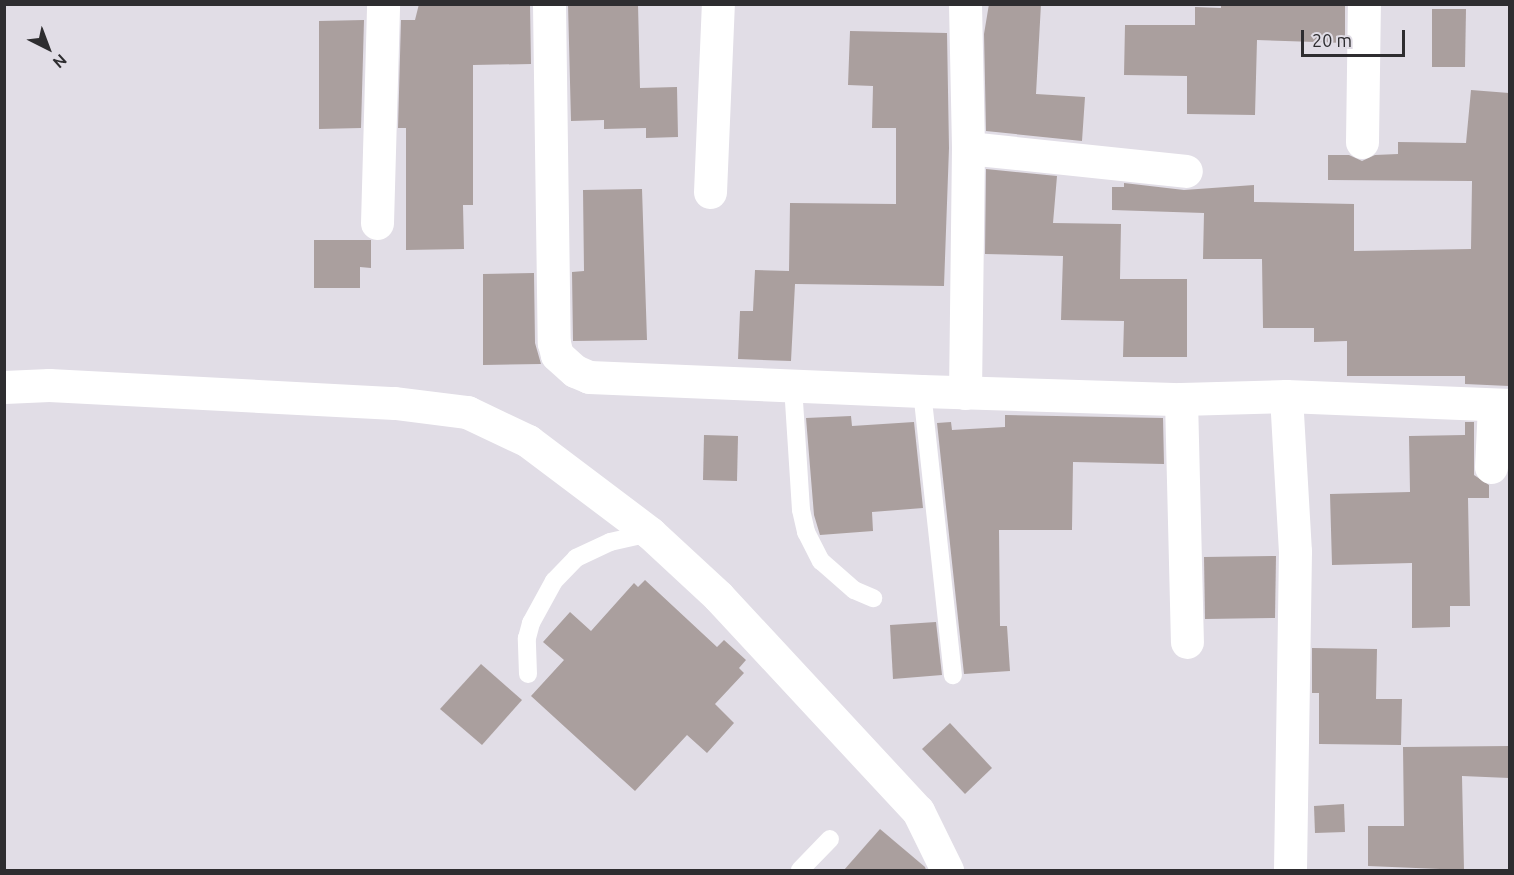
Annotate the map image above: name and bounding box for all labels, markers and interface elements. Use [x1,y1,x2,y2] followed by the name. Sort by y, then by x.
[18,18,78,78] north arrow
[1304,18,1408,56] scale bar
[1312,30,1352,50] text: 20 m
[50,51,71,72] text: N

